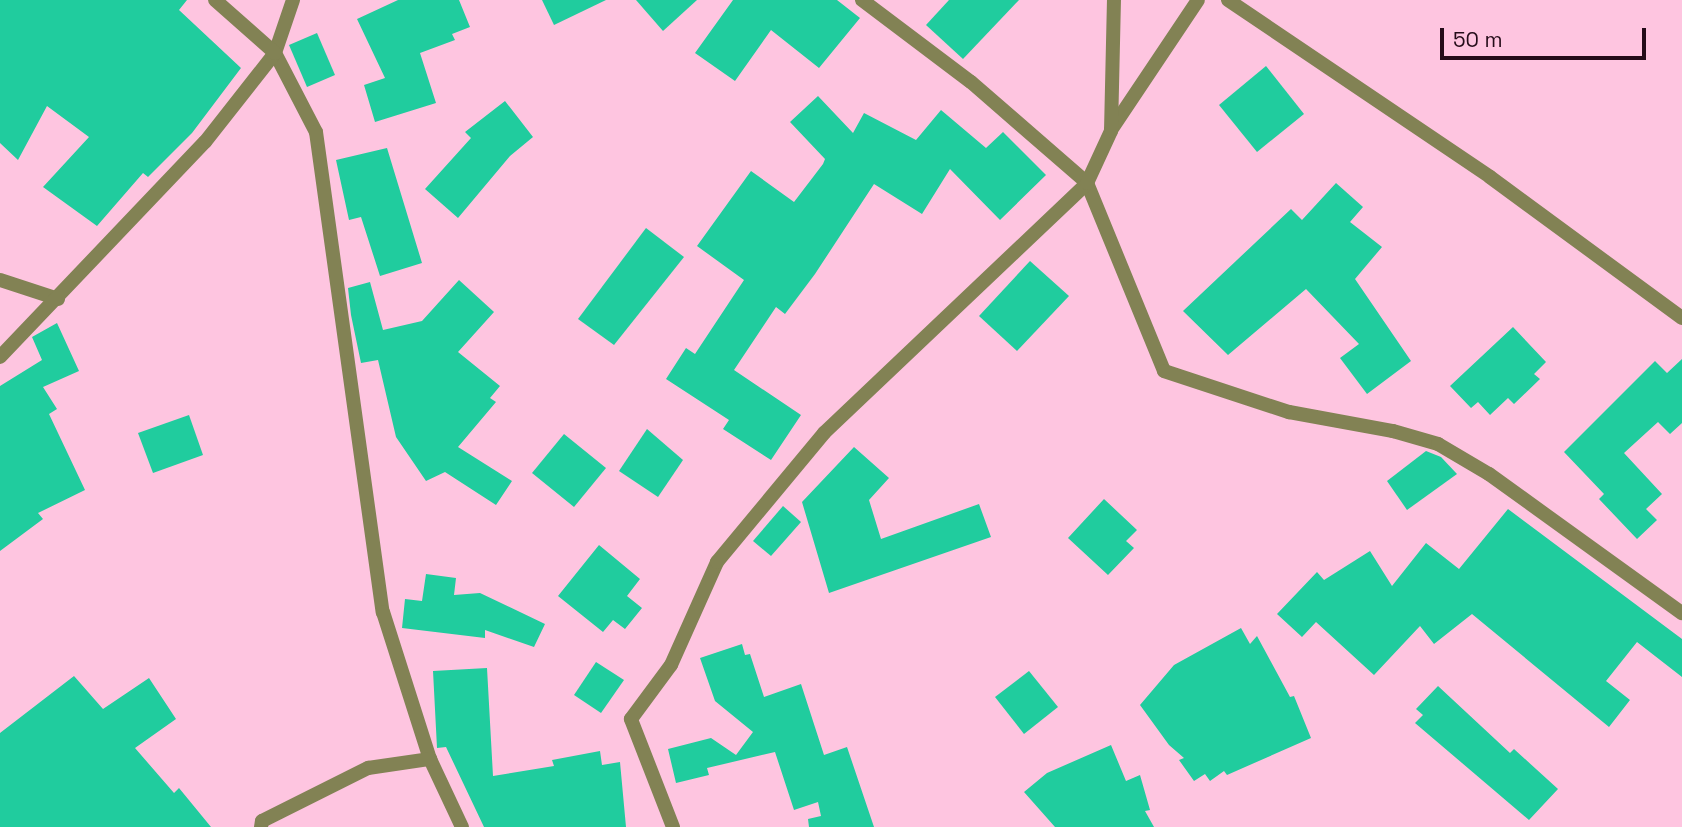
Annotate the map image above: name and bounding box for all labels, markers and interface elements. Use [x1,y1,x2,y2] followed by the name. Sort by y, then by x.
[1444,14,1650,58] scale bar
[1453,26,1503,53] text: 50 m

